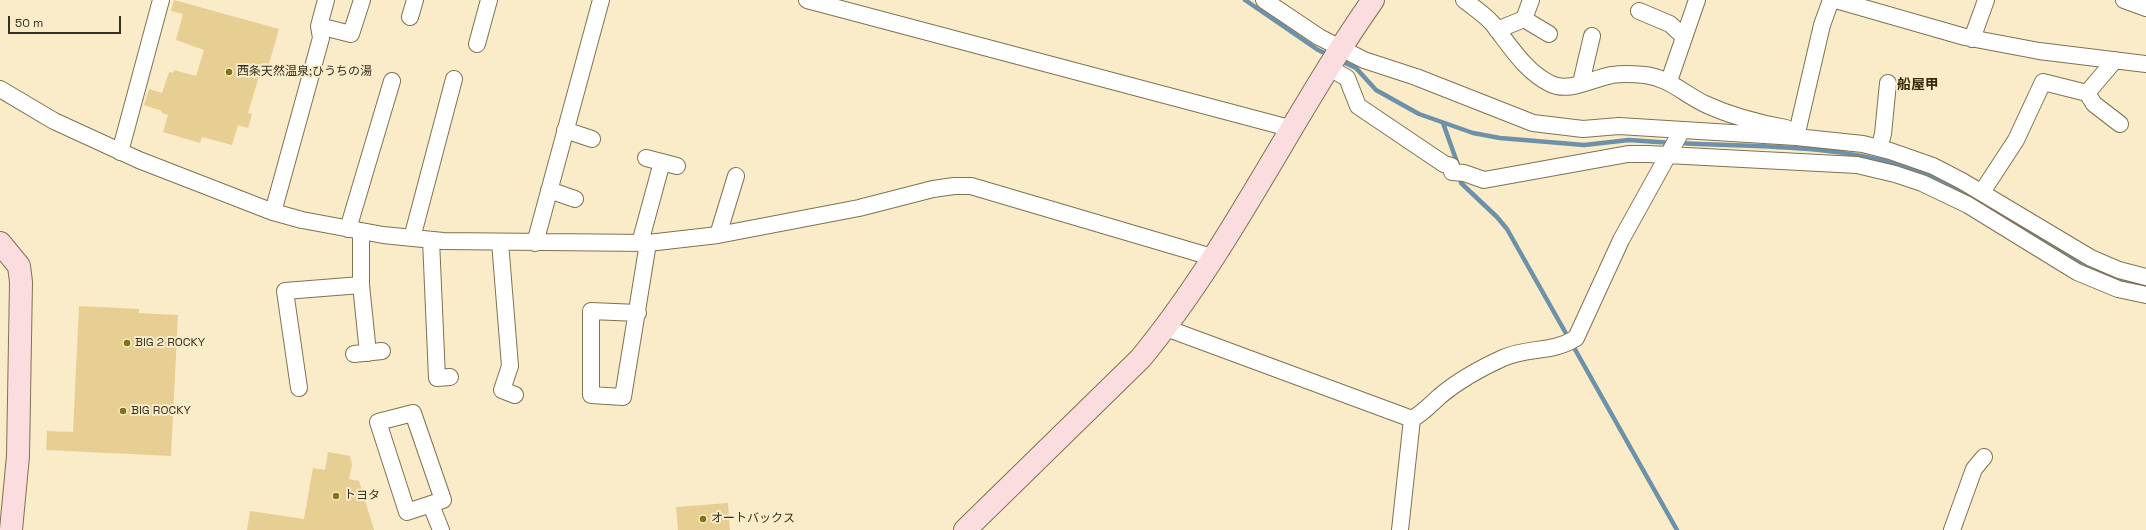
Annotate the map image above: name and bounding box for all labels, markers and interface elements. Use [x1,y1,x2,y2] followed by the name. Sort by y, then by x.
[10,8,123,34] scale bar
[15,15,43,31] text: 50 m
[237,65,372,79] place label: 西条天然温泉;ひうちの湯
[224,67,234,77] marker: 西条天然温泉;ひうちの湯
[1897,77,1939,93] district label: 船屋甲
[135,336,205,350] place label: BIG 2 ROCKY
[122,338,132,348] marker: BIG 2 ROCKY
[131,404,191,418] place label: BIG ROCKY
[118,406,128,416] marker: BIG ROCKY
[344,489,380,503] place label: トヨタ
[331,491,341,501] marker: トヨタ
[711,512,795,526] place label: オートバックス
[698,514,708,524] marker: オートバックス

